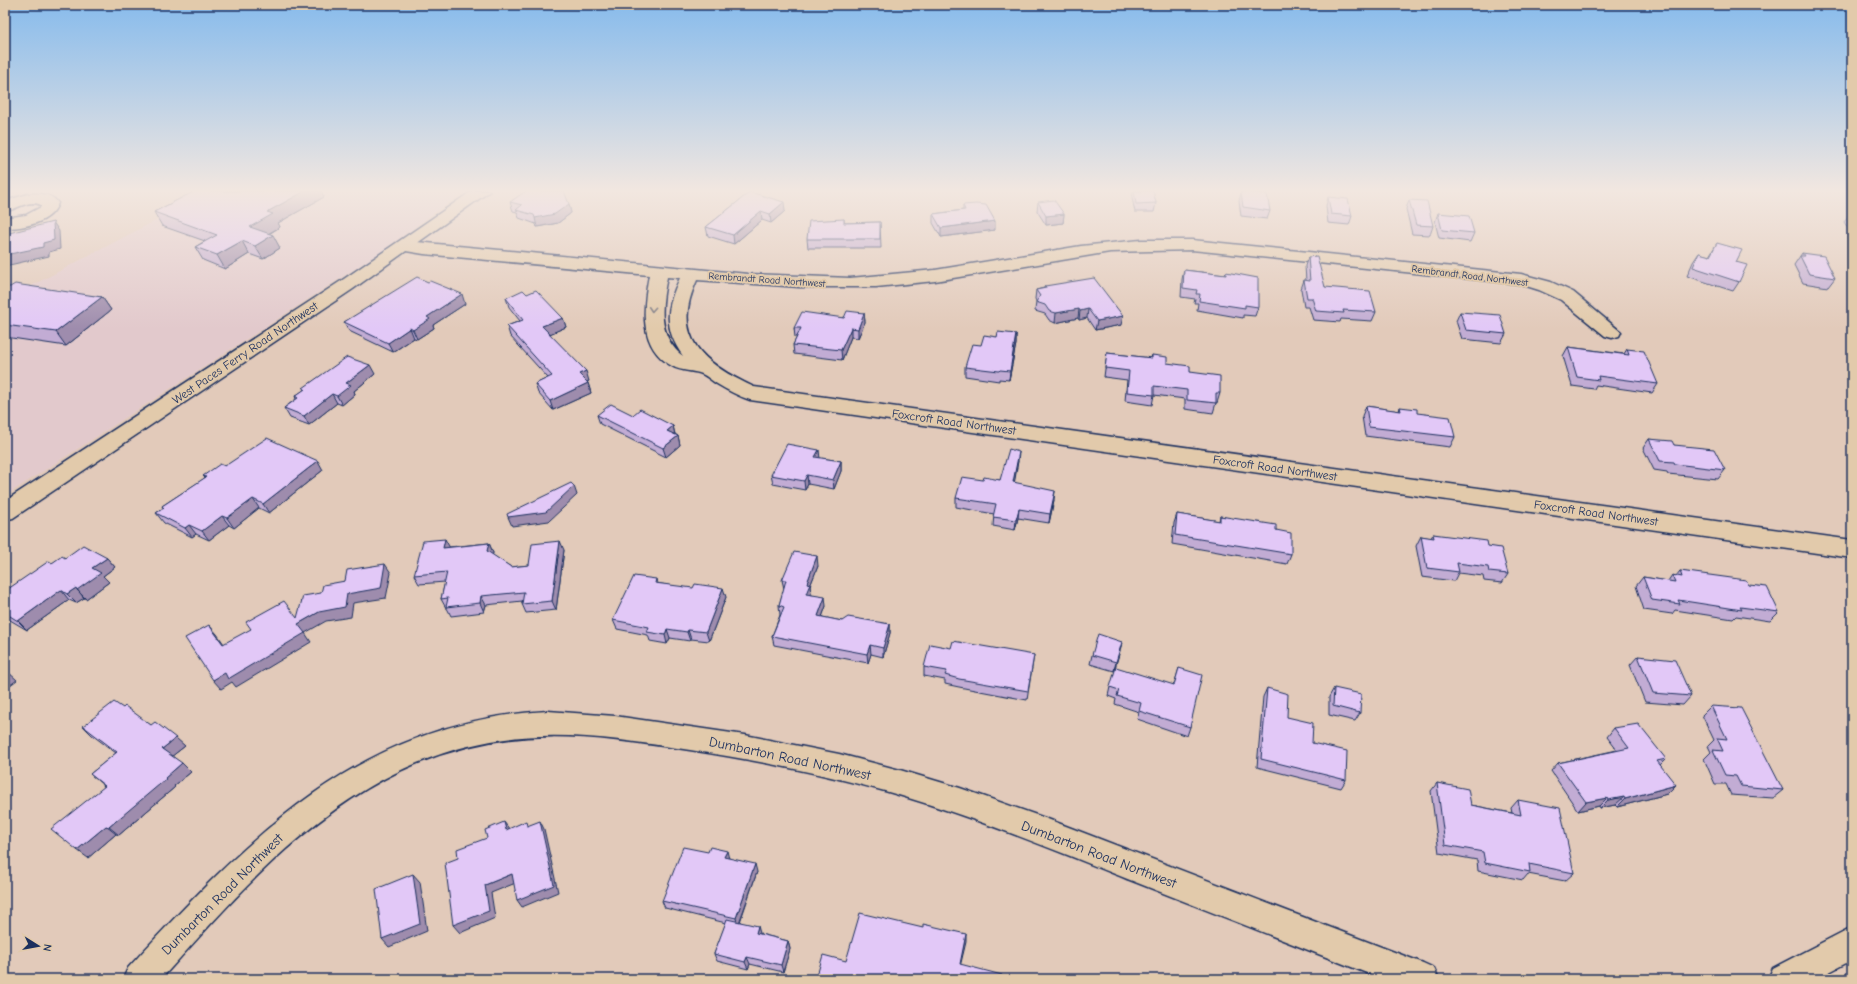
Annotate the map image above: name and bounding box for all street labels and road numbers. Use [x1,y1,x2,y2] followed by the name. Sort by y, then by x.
[1411,263,1530,289] street label: Rembrandt Road Northwest
[708,270,827,290] street label: Rembrandt Road Northwest
[170,299,321,407] street label: West Paces Ferry Road Northwest
[891,406,1018,438] street label: Foxcroft Road Northwest
[1212,452,1339,484] street label: Foxcroft Road Northwest
[1533,497,1660,529] street label: Foxcroft Road Northwest
[708,733,873,784] street label: Dumbarton Road Northwest
[1019,817,1180,892] street label: Dumbarton Road Northwest
[158,829,287,959] street label: Dumbarton Road Northwest

